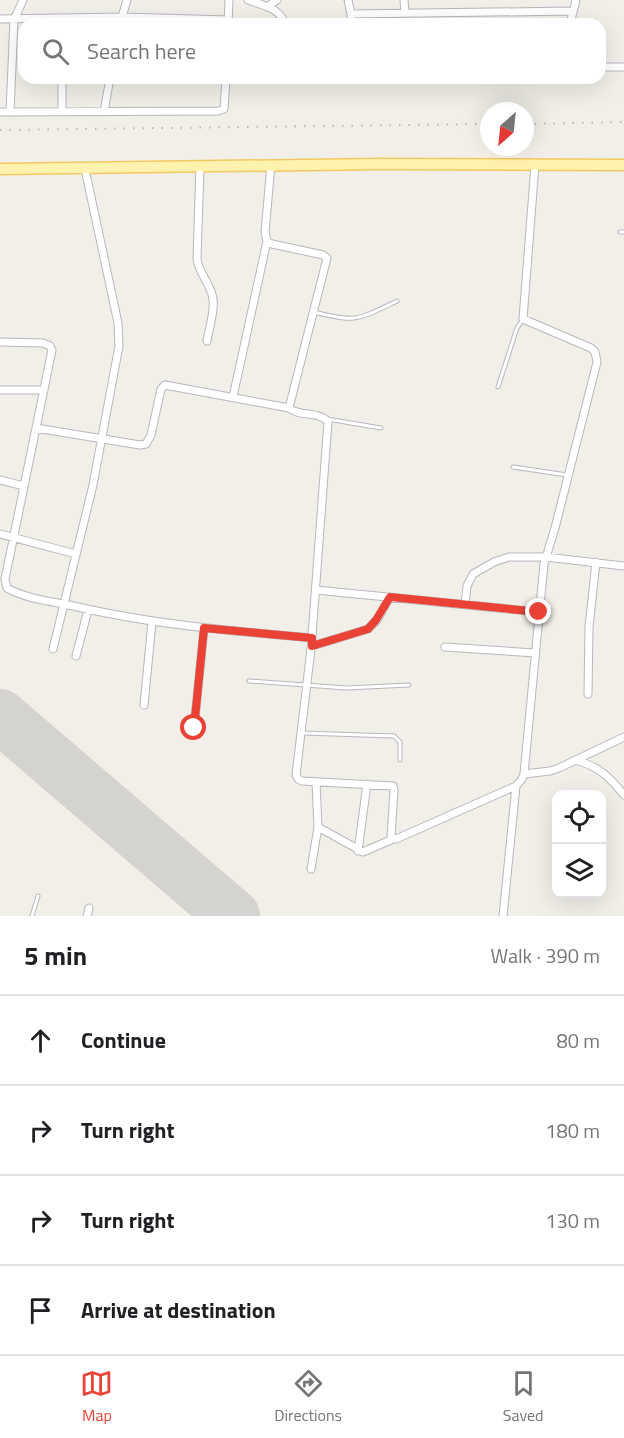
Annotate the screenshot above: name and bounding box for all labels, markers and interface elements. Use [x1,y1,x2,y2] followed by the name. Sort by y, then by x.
[18,18,606,84] search box
[87,34,196,68] text: Search here
[39,35,72,68] icon: search
[480,102,534,156] north arrow
[525,598,551,624] route end
[180,714,206,740] route start
[552,790,606,898] map controls
[552,790,606,844] button: locate
[552,844,606,898] button: layers
[24,936,87,975] text: 5 min
[491,940,600,971] text: Walk · 390 m
[81,1023,166,1057] text: Continue
[24,1024,57,1057] icon: ahead
[556,1025,600,1056] text: 80 m
[81,1113,175,1147] text: Turn right
[24,1114,57,1147] icon: right
[545,1115,600,1146] text: 180 m
[81,1203,175,1237] text: Turn right
[24,1204,57,1237] icon: right
[545,1205,600,1236] text: 130 m
[81,1293,276,1327] text: Arrive at destination
[24,1294,57,1327] icon: arrive
[80,1367,113,1427] tab: Map
[274,1367,342,1427] tab: Directions
[503,1367,544,1427] tab: Saved

